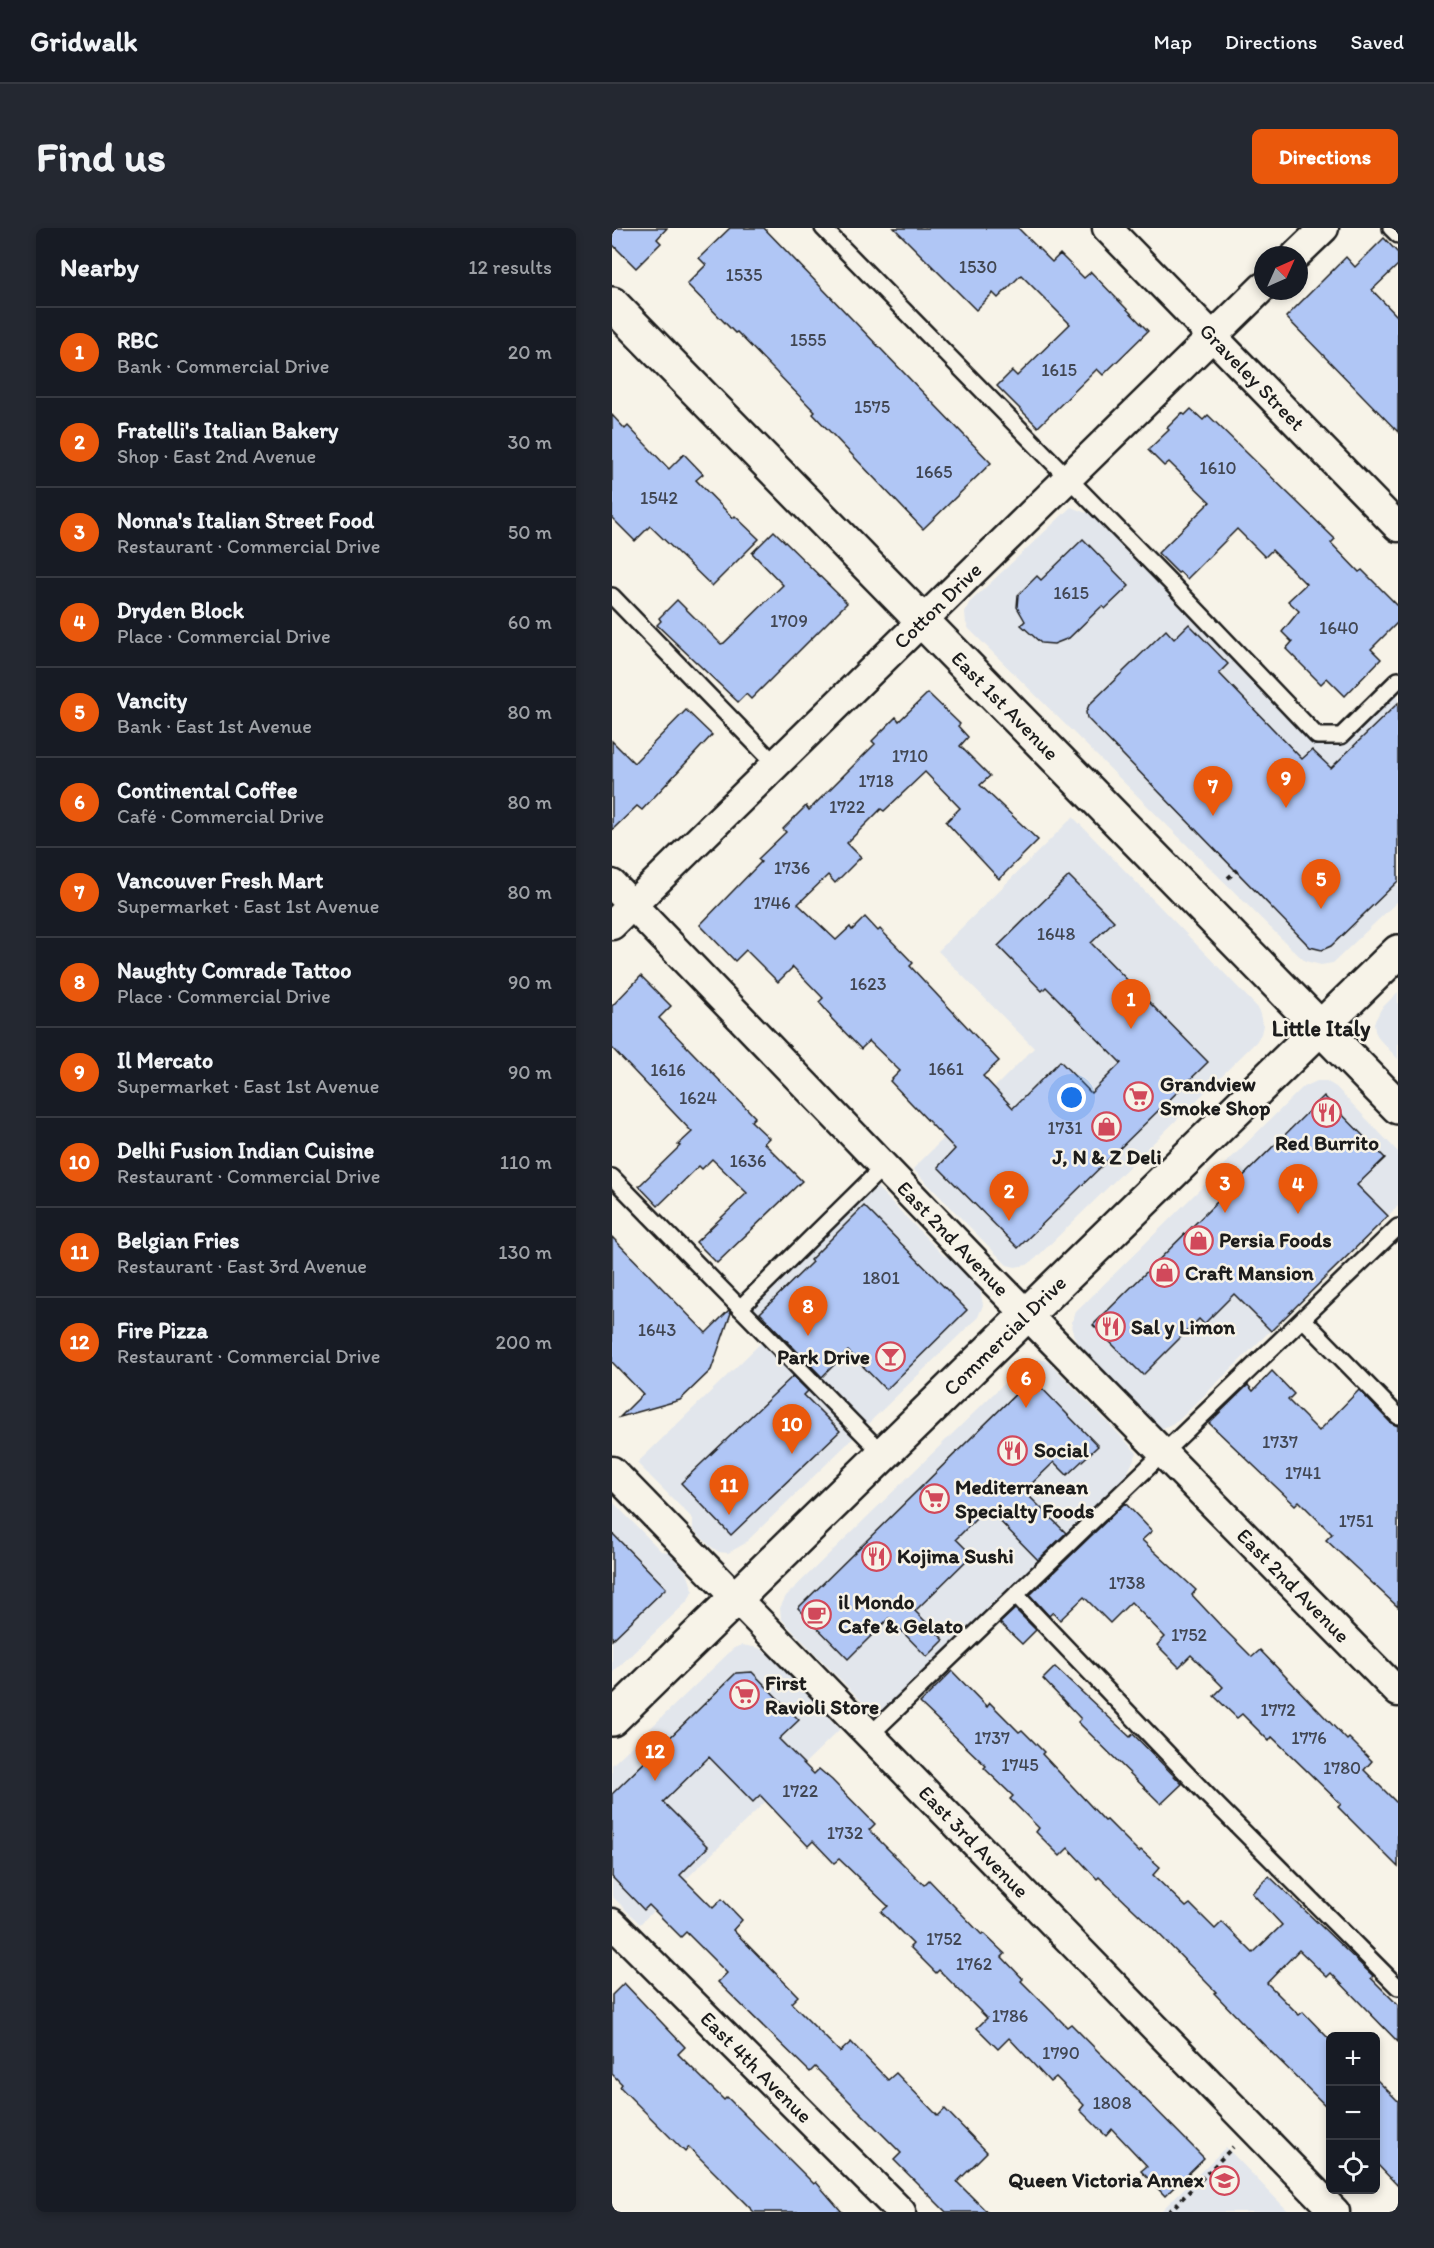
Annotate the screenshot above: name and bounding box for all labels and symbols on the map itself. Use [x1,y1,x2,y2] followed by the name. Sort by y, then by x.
[1254,246,1308,300] north arrow
[959,256,997,278] house number: 1530
[725,264,763,286] house number: 1535
[1195,318,1310,436] street label: Graveley Street
[790,329,826,351] house number: 1555
[1041,359,1077,381] house number: 1615
[854,396,890,418] house number: 1575
[1199,457,1237,479] house number: 1610
[916,461,952,483] house number: 1665
[640,487,679,509] house number: 1542
[888,557,986,654] street label: Cotton Drive
[1053,582,1089,604] house number: 1615
[770,610,808,632] house number: 1709
[1319,617,1359,639] house number: 1640
[947,645,1064,765] street label: East 1st Avenue
[892,745,928,767] house number: 1710
[1266,758,1306,808] pin: 9
[1194,766,1232,816] pin: 7
[858,770,894,792] house number: 1718
[829,796,866,818] house number: 1722
[774,857,810,879] house number: 1736
[1302,860,1340,909] pin: 5
[753,892,791,914] house number: 1746
[1037,923,1075,945] house number: 1648
[849,973,887,995] house number: 1623
[1112,980,1150,1029] pin: 1
[1272,1015,1371,1042] district label: Little Italy
[928,1058,964,1080] house number: 1661
[650,1059,686,1081] house number: 1616
[1160,1071,1270,1121] place label: Grandview Smoke Shop
[1123,1080,1155,1112] supermarket icon: Grandview Smoke Shop
[1057,1083,1086,1112] your location
[679,1087,717,1109] house number: 1624
[1311,1096,1343,1128] restaurant icon: Red Burrito
[1091,1110,1123,1142] shop icon: J, N & Z Deli
[1047,1117,1083,1139] house number: 1731
[1275,1130,1379,1155] place label: Red Burrito
[1051,1144,1162,1169] place label: J, N & Z Deli
[729,1150,767,1172] house number: 1636
[1206,1164,1244,1213] pin: 3
[1278,1164,1318,1214] pin: 4
[990,1172,1028,1221] pin: 2
[892,1176,1014,1300] street label: East 2nd Avenue
[1182,1224,1214,1256] shop icon: Persia Foods
[1219,1227,1332,1252] place label: Persia Foods
[1148,1257,1180,1289] shop icon: Craft Mansion
[1185,1260,1314,1285] place label: Craft Mansion
[862,1267,900,1289] house number: 1801
[938,1270,1071,1401] street label: Commercial Drive
[788,1286,828,1336] pin: 8
[1094,1311,1126,1343] restaurant icon: Sal y Limon
[1131,1314,1235,1340] place label: Sal y Limon
[638,1319,676,1341] house number: 1643
[875,1341,907,1373] bar icon: Park Drive
[777,1344,870,1369] place label: Park Drive
[1006,1358,1046,1408] pin: 6
[772,1404,812,1454] pin: 10
[1262,1431,1298,1453] house number: 1737
[997,1434,1029,1466] restaurant icon: Social
[1034,1437,1090,1462] place label: Social
[1285,1462,1321,1484] house number: 1741
[710,1466,748,1515] pin: 11
[955,1474,1094,1524] place label: Mediterranean Specialty Foods
[918,1483,950,1515] supermarket icon: Mediterranean Specialty Foods
[1338,1510,1374,1532] house number: 1751
[1232,1523,1355,1648] street label: East 2nd Avenue
[860,1540,892,1572] restaurant icon: Kojima Sushi
[897,1543,1014,1569] place label: Kojima Sushi
[1109,1572,1146,1594] house number: 1738
[838,1589,964,1638] place label: il Mondo Cafe & Gelato
[801,1598,833,1630] cafe icon: il Mondo Cafe & Gelato
[1171,1624,1208,1646] house number: 1752
[765,1670,879,1719] place label: First Ravioli Store
[728,1679,760,1711] supermarket icon: First Ravioli Store
[1260,1699,1296,1721] house number: 1772
[974,1727,1010,1749] house number: 1737
[1291,1727,1327,1749] house number: 1776
[636,1732,675,1781] pin: 12
[1001,1754,1039,1776] house number: 1745
[1323,1757,1361,1779] house number: 1780
[782,1780,819,1802] house number: 1722
[914,1780,1035,1903] street label: East 3rd Avenue
[827,1822,864,1844] house number: 1732
[926,1928,963,1950] house number: 1752
[956,1953,993,1975] house number: 1762
[992,2005,1028,2027] house number: 1786
[696,2006,818,2128] street label: East 4th Avenue
[1042,2042,1080,2064] house number: 1790
[1092,2092,1132,2114] house number: 1808
[1209,2164,1241,2196] school or university icon: Queen Victoria Annex
[1008,2167,1205,2192] place label: Queen Victoria Annex

